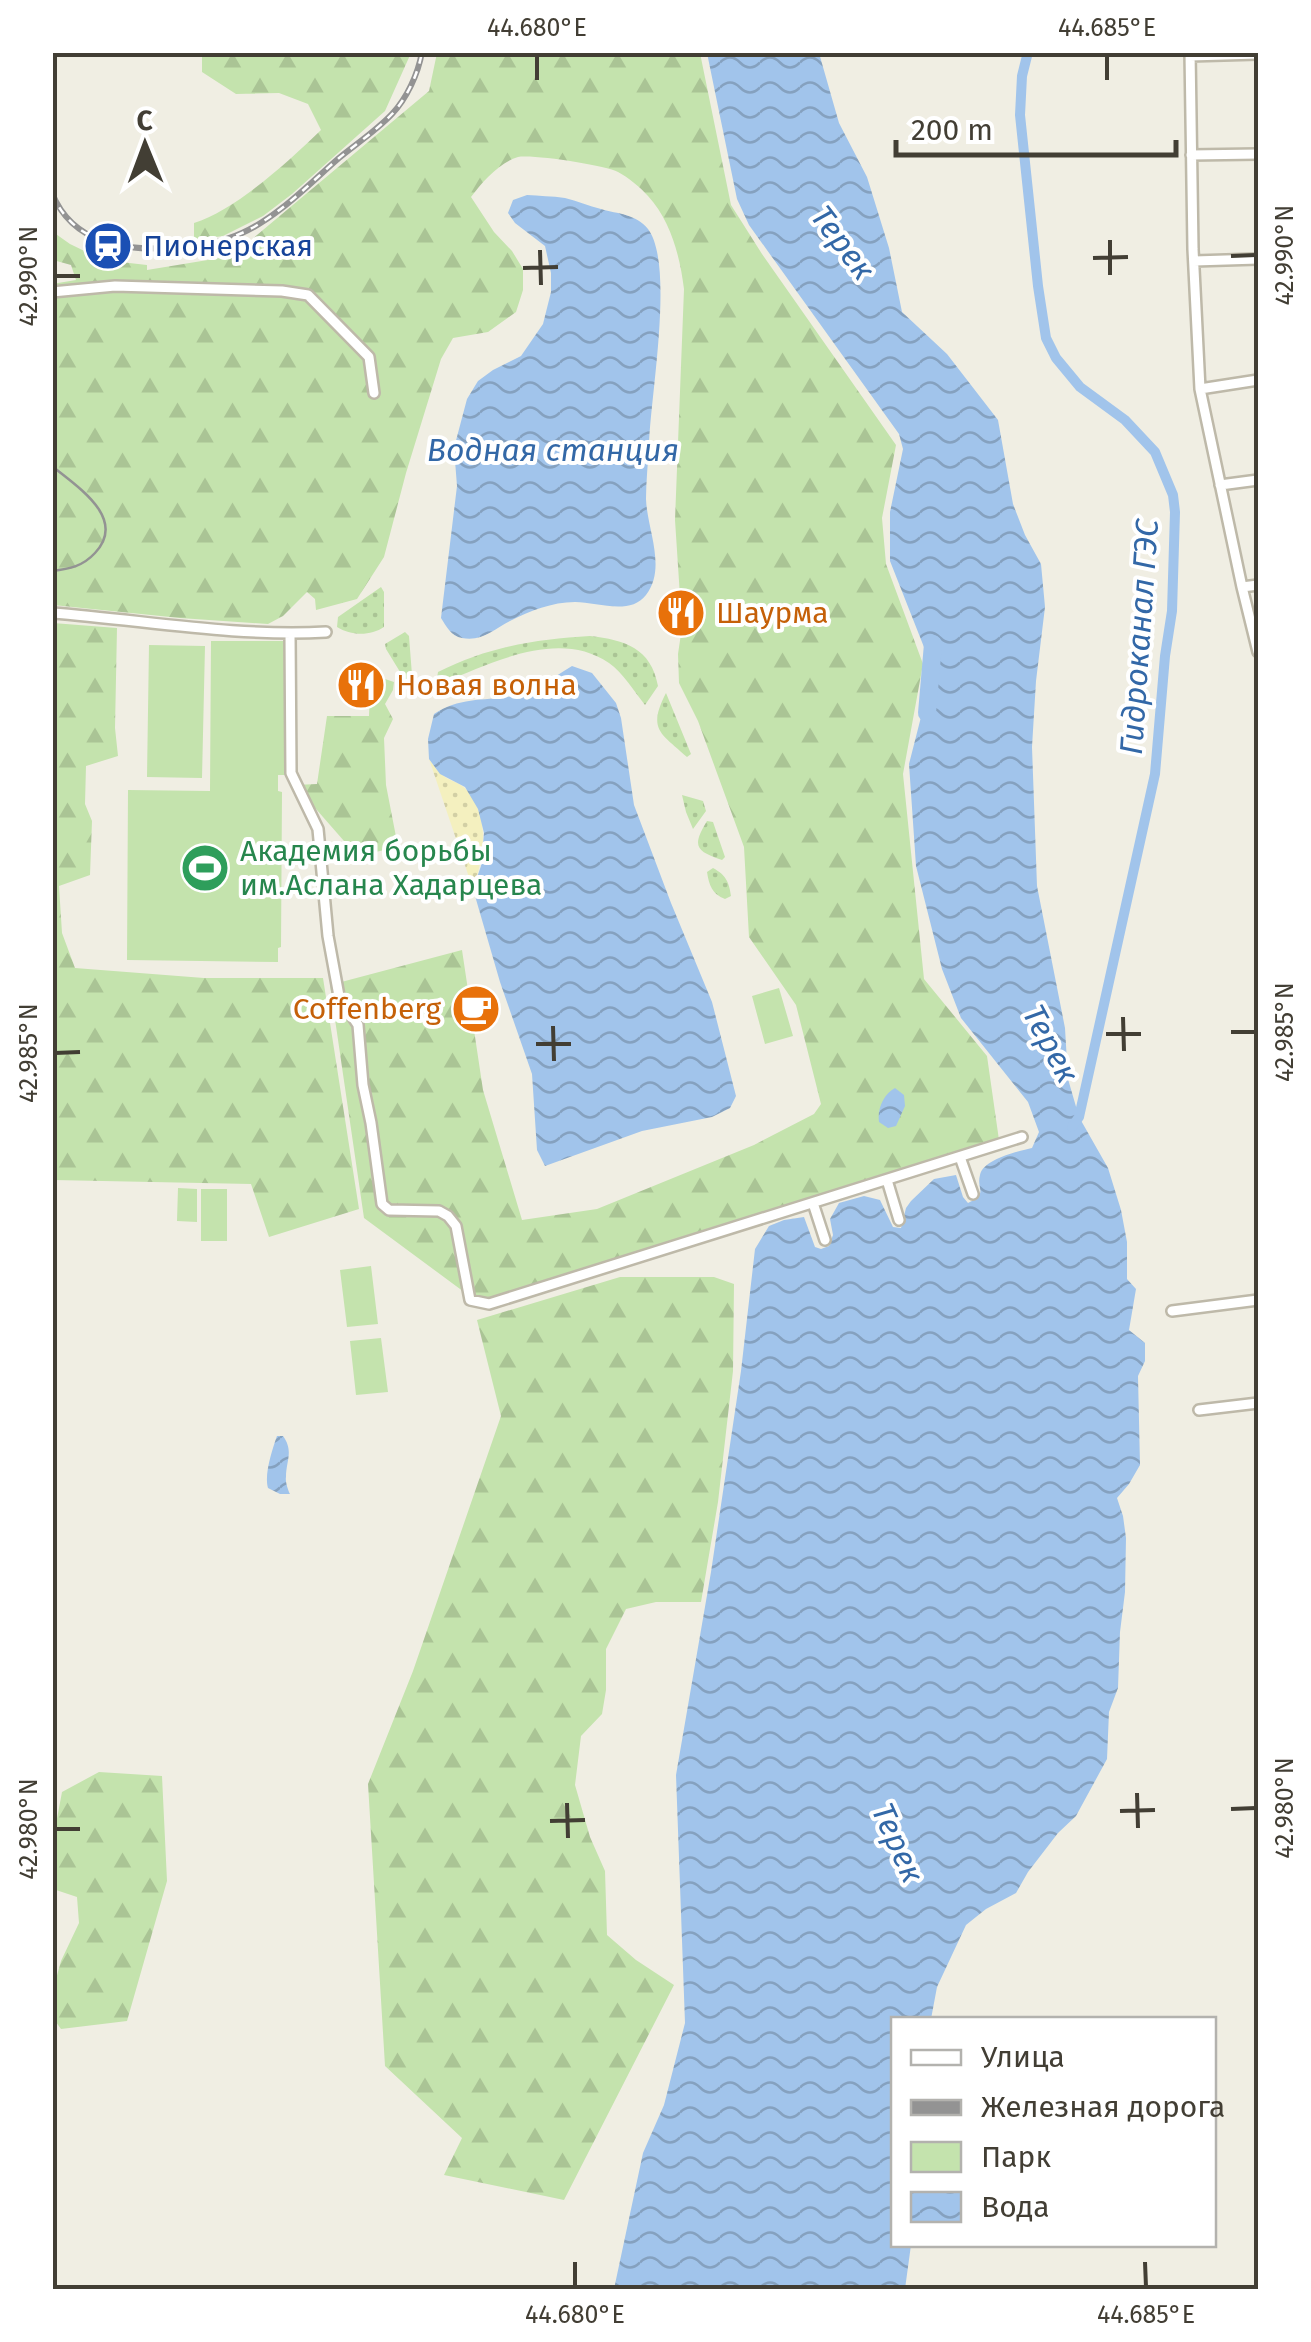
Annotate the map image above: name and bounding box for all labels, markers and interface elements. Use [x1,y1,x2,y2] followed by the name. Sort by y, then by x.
[487,13,587,43] text: 44.680°E
[1058,13,1156,43] text: 44.685°E
[95,95,195,195] north arrow
[896,95,1176,157] scale bar
[136,104,153,137] text: С
[911,112,993,148] text: 200 m
[803,198,883,288] water label: Терек
[1270,205,1300,305] text: 42.990°N
[82,220,134,272] station icon: Пионерская
[14,226,44,326] text: 42.990°N
[143,228,313,264] place label: Пионерская
[427,431,679,469] water label: Водная станция
[1112,517,1166,756] water label: Гидроканал ГЭС
[655,587,707,639] restaurant icon: Шаурма
[716,595,829,631] place label: Шаурма
[335,659,387,711] restaurant icon: Новая волна
[396,667,577,703] place label: Новая волна
[240,833,542,903] place label: Академия борьбы им.Аслана Хадарцева
[179,842,231,894] sports icon: Академия борьбы им.Аслана Хадарцева
[1270,982,1300,1082] text: 42.985°N
[450,983,502,1035] cafe icon: Coffenberg
[293,991,441,1027] place label: Coffenberg
[1015,998,1087,1090] water label: Терек
[14,1003,44,1103] text: 42.985°N
[1270,1757,1300,1859] text: 42.980°N
[14,1778,44,1880] text: 42.980°N
[864,1797,932,1889] water label: Терек
[891,2017,1216,2247] legend
[981,2039,1065,2075] text: Улица
[981,2089,1225,2125] text: Железная дорога
[981,2139,1051,2175] text: Парк
[981,2189,1050,2225] text: Вода
[525,2300,625,2330] text: 44.680°E
[1097,2300,1195,2330] text: 44.685°E

